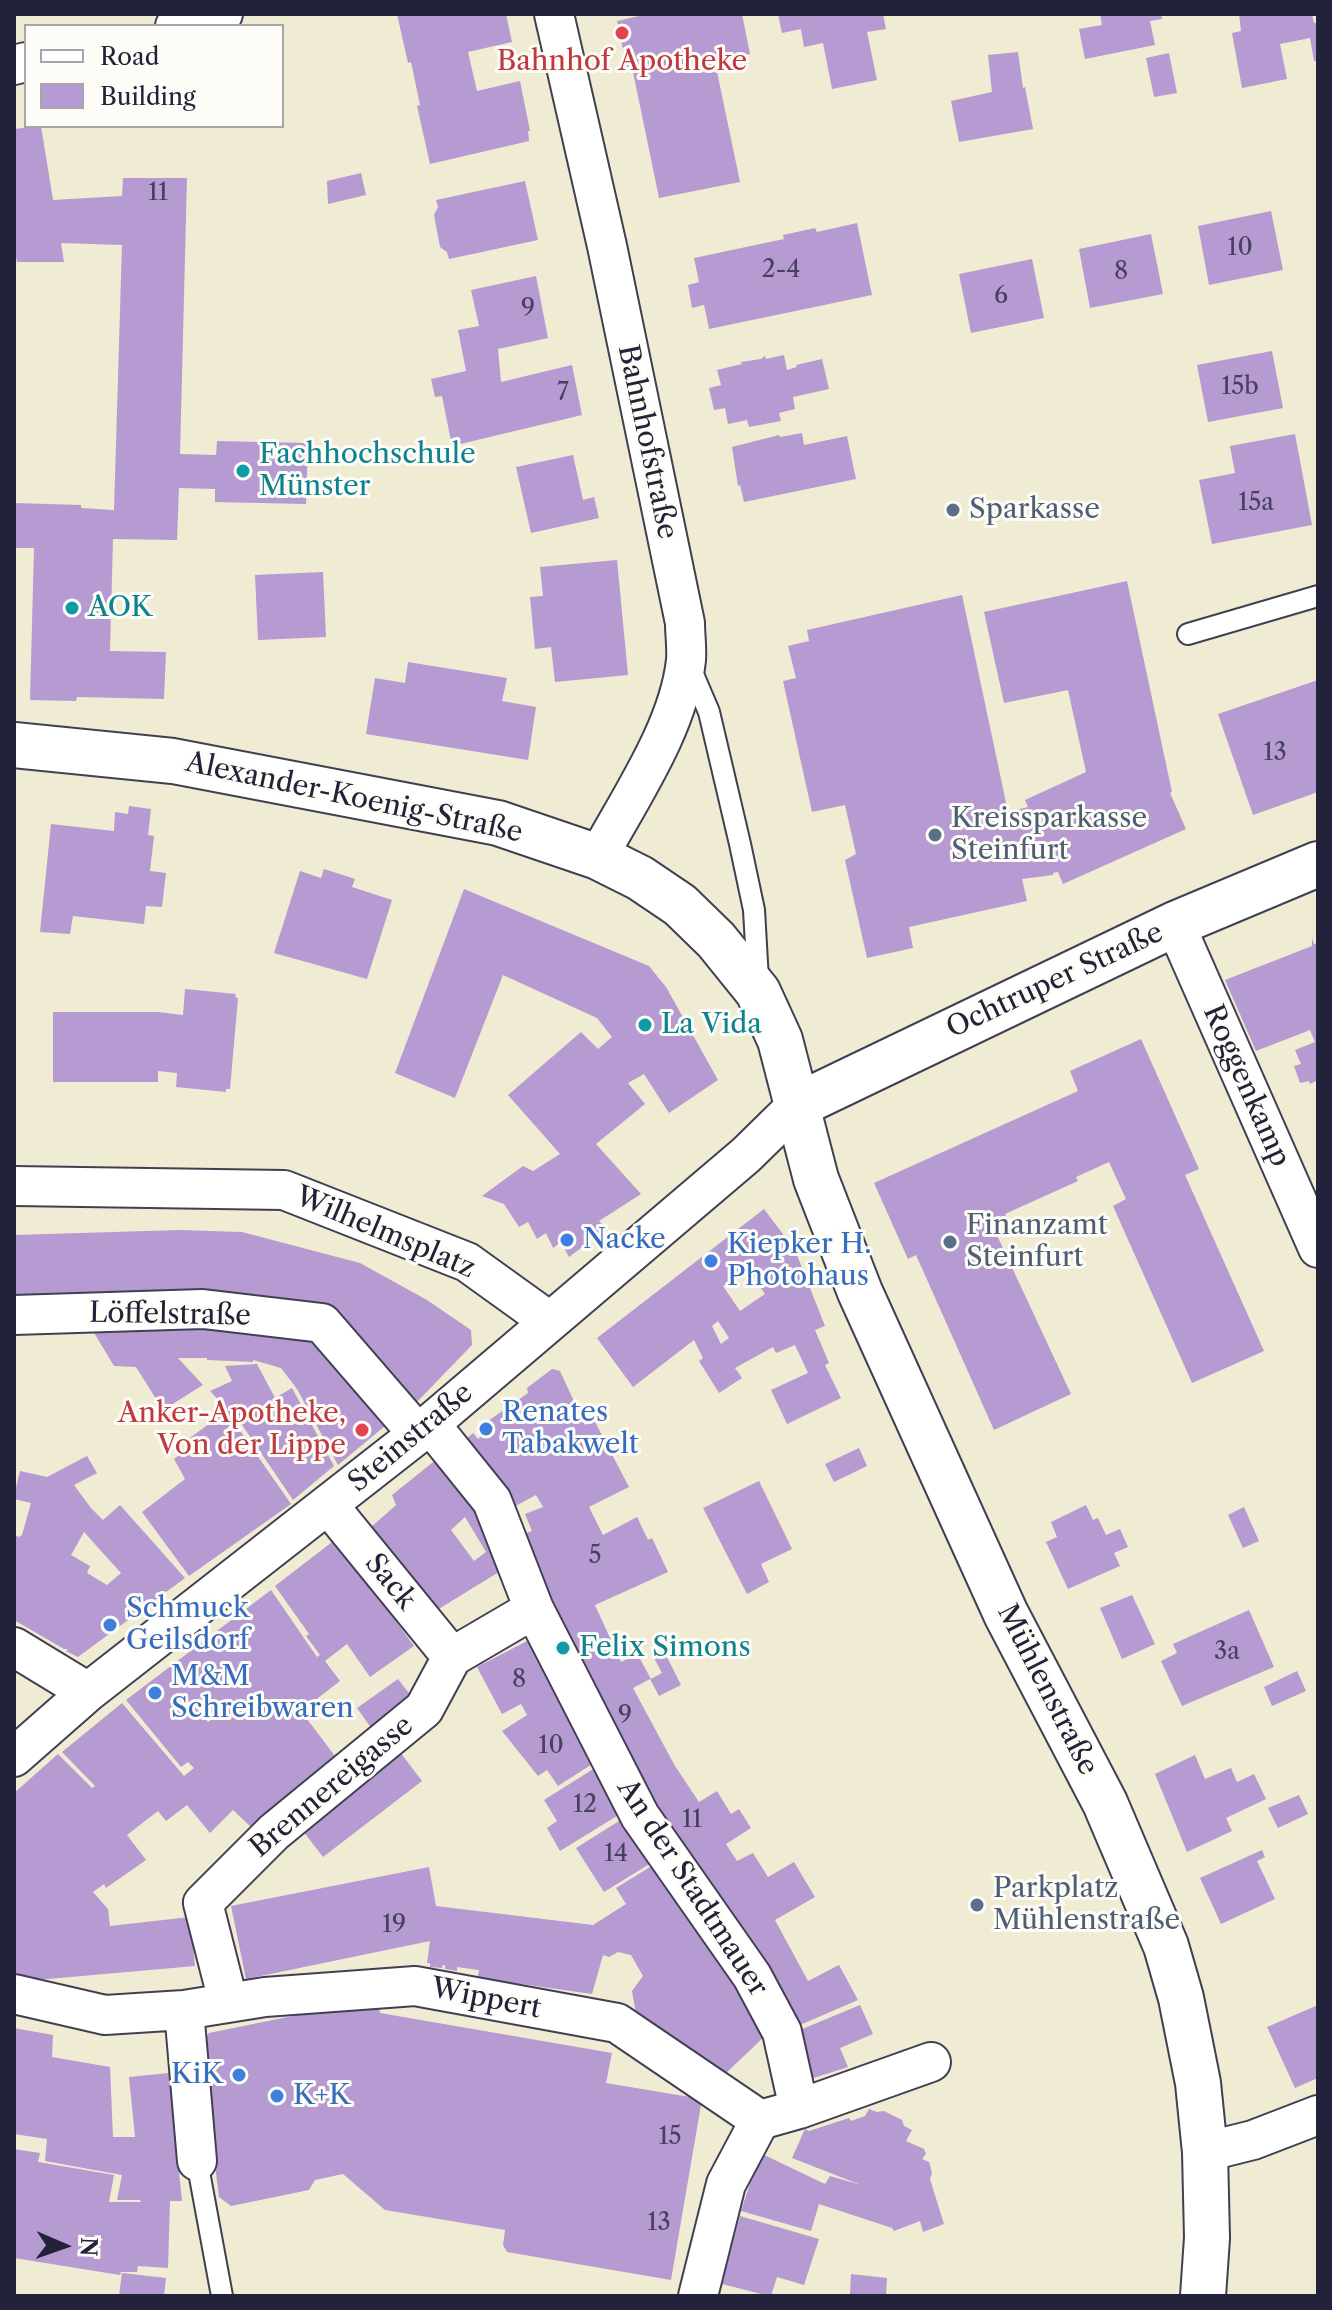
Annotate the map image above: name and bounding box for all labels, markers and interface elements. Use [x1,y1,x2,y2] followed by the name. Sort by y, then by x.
[24,24,284,128] legend
[613,24,631,42] marker: Bahnhof Apotheke
[100,42,159,71] text: Road
[497,45,747,79] place label: Bahnhof Apotheke
[100,82,196,111] text: Building
[148,179,168,207] house number: 11
[1227,234,1253,262] house number: 10
[762,256,800,284] house number: 2-4
[1114,258,1128,286] house number: 8
[994,282,1008,310] house number: 6
[521,295,535,323] house number: 9
[610,342,684,542] street label: Bahnhofstraße
[1221,373,1259,401] house number: 15b
[557,379,569,407] house number: 7
[259,438,476,504] place label: Fachhochschule Münster
[234,462,252,480] marker: Fachhochschule Münster
[1238,489,1274,517] house number: 15a
[969,493,1100,527] place label: Sparkasse
[944,501,962,519] marker: Sparkasse
[88,591,153,625] place label: AOK
[63,599,81,617] marker: AOK
[1263,739,1287,767] house number: 13
[182,746,526,850] street label: Alexander-Koenig-Straße
[951,802,1147,868] place label: Kreissparkasse Steinfurt
[926,826,944,844] marker: Kreissparkasse Steinfurt
[941,916,1169,1046] street label: Ochtruper Straße
[1195,1000,1297,1172] street label: Roggenkamp
[661,1008,762,1042] place label: La Vida
[636,1016,654,1034] marker: La Vida
[290,1180,480,1286] street label: Wilhelmsplatz
[966,1209,1108,1275] place label: Finanzamt Steinfurt
[583,1223,666,1257] place label: Nacke
[727,1228,872,1294] place label: Kiepker H. Photohaus
[558,1231,576,1249] marker: Nacke
[941,1233,959,1251] marker: Finanzamt Steinfurt
[702,1252,720,1270] marker: Kiepker H. Photohaus
[89,1297,251,1333] street label: Löffelstraße
[342,1376,480,1500] street label: Steinstraße
[502,1396,639,1462] place label: Renates Tabakwelt
[118,1397,346,1463] place label: Anker-Apotheke, Von der Lippe
[477,1420,495,1438] marker: Renates Tabakwelt
[353,1421,371,1439] marker: Anker-Apotheke, Von der Lippe
[588,1542,602,1570] house number: 5
[357,1547,423,1617] street label: Sack
[126,1592,249,1658] place label: Schmuck Geilsdorf
[990,1599,1104,1781] street label: Mühlenstraße
[101,1616,119,1634] marker: Schmuck Geilsdorf
[579,1631,751,1665] place label: Felix Simons
[1214,1638,1240,1666] house number: 3a
[554,1639,572,1657] marker: Felix Simons
[171,1660,354,1726] place label: M&M Schreibwaren
[512,1666,526,1694] house number: 8
[146,1684,164,1702] marker: M&M Schreibwaren
[618,1702,632,1730] house number: 9
[244,1709,420,1865] street label: Brennereigasse
[538,1732,564,1760] house number: 10
[609,1773,775,2003] street label: An der Stadtmauer
[573,1791,597,1819] house number: 12
[682,1806,702,1834] house number: 11
[604,1840,628,1868] house number: 14
[993,1872,1180,1938] place label: Parkplatz Mühlenstraße
[968,1896,986,1914] marker: Parkplatz Mühlenstraße
[382,1911,406,1939] house number: 19
[428,1972,544,2026] street label: Wippert
[171,2058,223,2092] place label: KiK
[230,2066,248,2084] marker: KiK
[293,2079,350,2113] place label: K+K
[268,2087,286,2105] marker: K+K
[658,2123,682,2151] house number: 15
[24,2206,104,2286] north arrow
[647,2209,671,2237] house number: 13
[75,2237,102,2257] text: N

